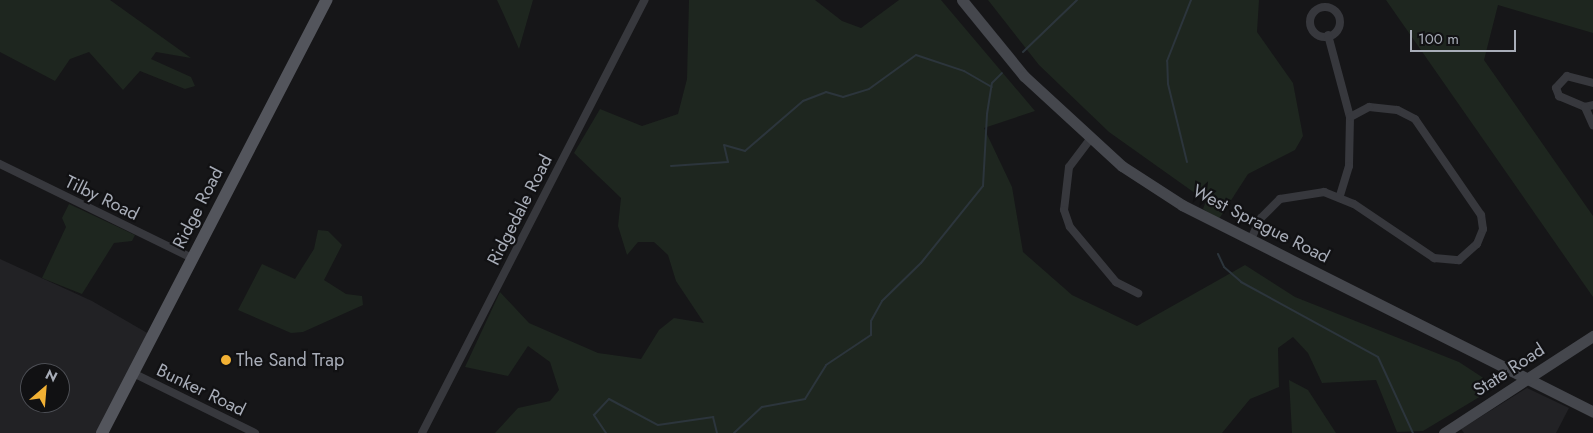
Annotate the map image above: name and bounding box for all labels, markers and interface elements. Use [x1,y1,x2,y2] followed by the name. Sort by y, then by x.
[1413,20,1519,52] scale bar
[1418,28,1459,50] text: 100 m
[483,151,557,269] street label: Ridgedale Road
[168,164,228,252] street label: Ridge Road
[62,171,142,225] street label: Tilby Road
[1189,180,1333,268] street label: West Sprague Road
[1469,339,1549,401] street label: State Road
[236,349,344,371] place label: The Sand Trap
[220,354,232,366] marker: The Sand Trap
[153,359,249,421] street label: Bunker Road
[20,363,70,413] north arrow
[42,364,61,387] text: N

